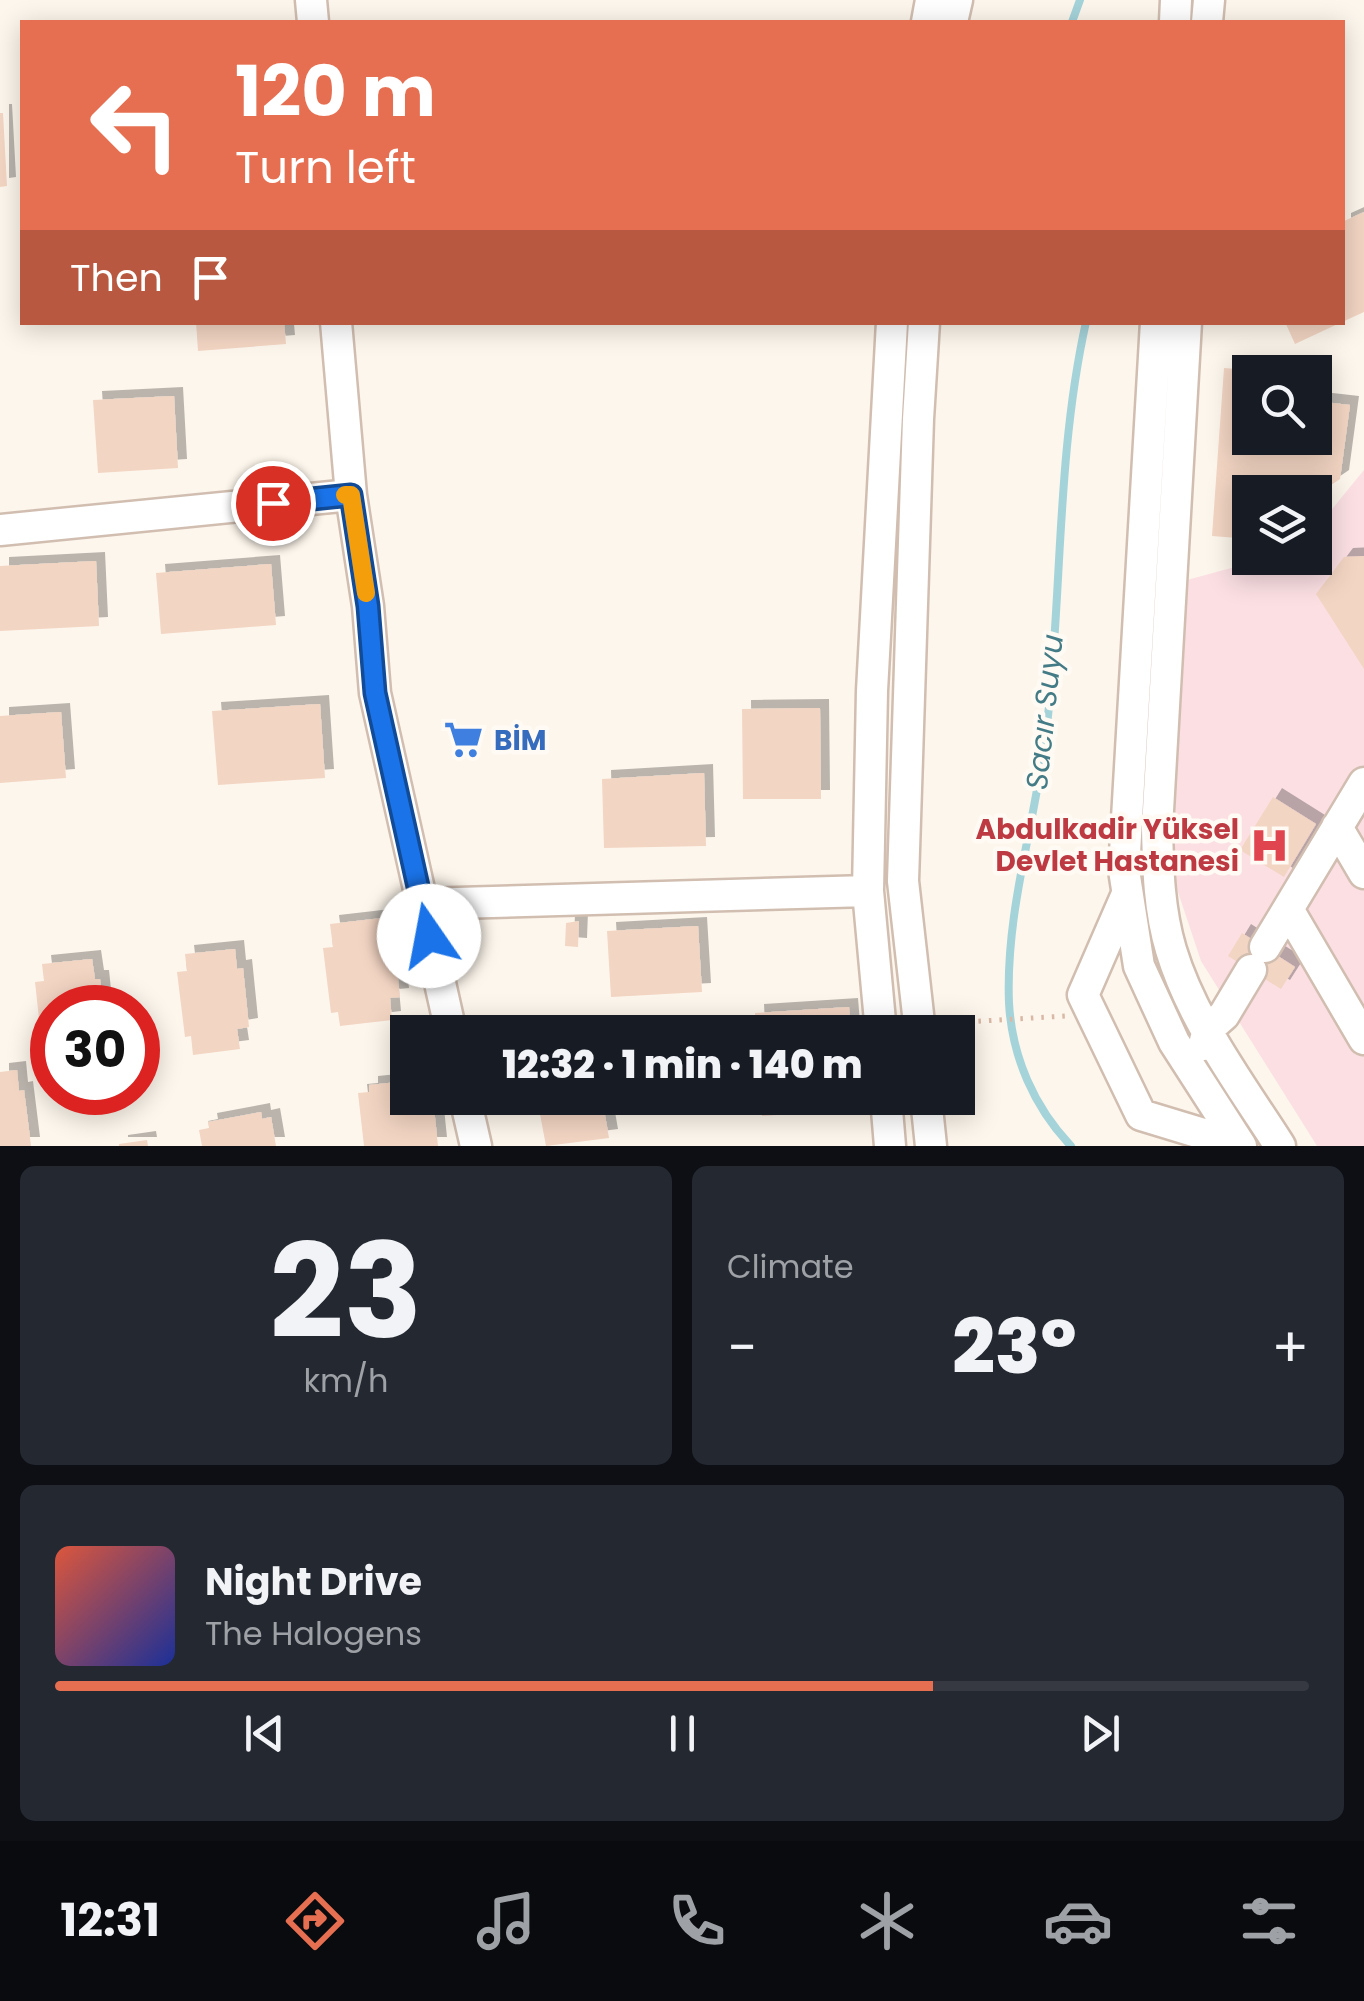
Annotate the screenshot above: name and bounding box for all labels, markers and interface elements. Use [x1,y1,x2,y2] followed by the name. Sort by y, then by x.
[235,42,436,141] text: 120 m
[70,60,200,190] icon: left
[235,136,416,199] text: Turn left
[183,250,238,305] icon: arrive
[70,251,163,304] text: Then
[1232,355,1332,575] map controls
[1232,355,1332,455] button: search
[231,461,316,546] pin
[1232,475,1332,575] button: layers
[246,476,301,531] icon: arrive
[1015,632,1074,792] water label: Sacır Suyu
[443,719,485,761] supermarket icon: BİM
[494,721,546,760] place label: BİM
[976,810,1239,881] place label: Abdulkadir Yüksel Devlet Hastanesi
[1248,824,1290,866] hospital icon: Abdulkadir Yüksel Devlet Hastanesi
[377,884,481,988] position arrow
[30,985,160,1115] speed limit sign: 30
[502,1038,863,1091] text: 12:32 · 1 min · 140 m
[270,1200,422,1383] text: 23
[727,1244,854,1289] text: Climate
[952,1294,1077,1399] text: 23°
[727,1309,757,1386] text: −
[1271,1309,1309,1386] text: +
[303,1358,389,1403] text: km/h
[205,1555,422,1608] text: Night Drive
[205,1611,422,1656] text: The Halogens
[237,1706,292,1761] icon: previous
[655,1706,710,1761] icon: pause
[1073,1706,1128,1761] icon: next
[280,1886,350,1956] icon: directions
[471,1886,541,1956] icon: music
[662,1886,732,1956] icon: phone
[852,1886,922,1956] icon: climate
[1043,1886,1113,1956] icon: car
[1234,1886,1304,1956] icon: filters
[60,1889,160,1952] text: 12:31

